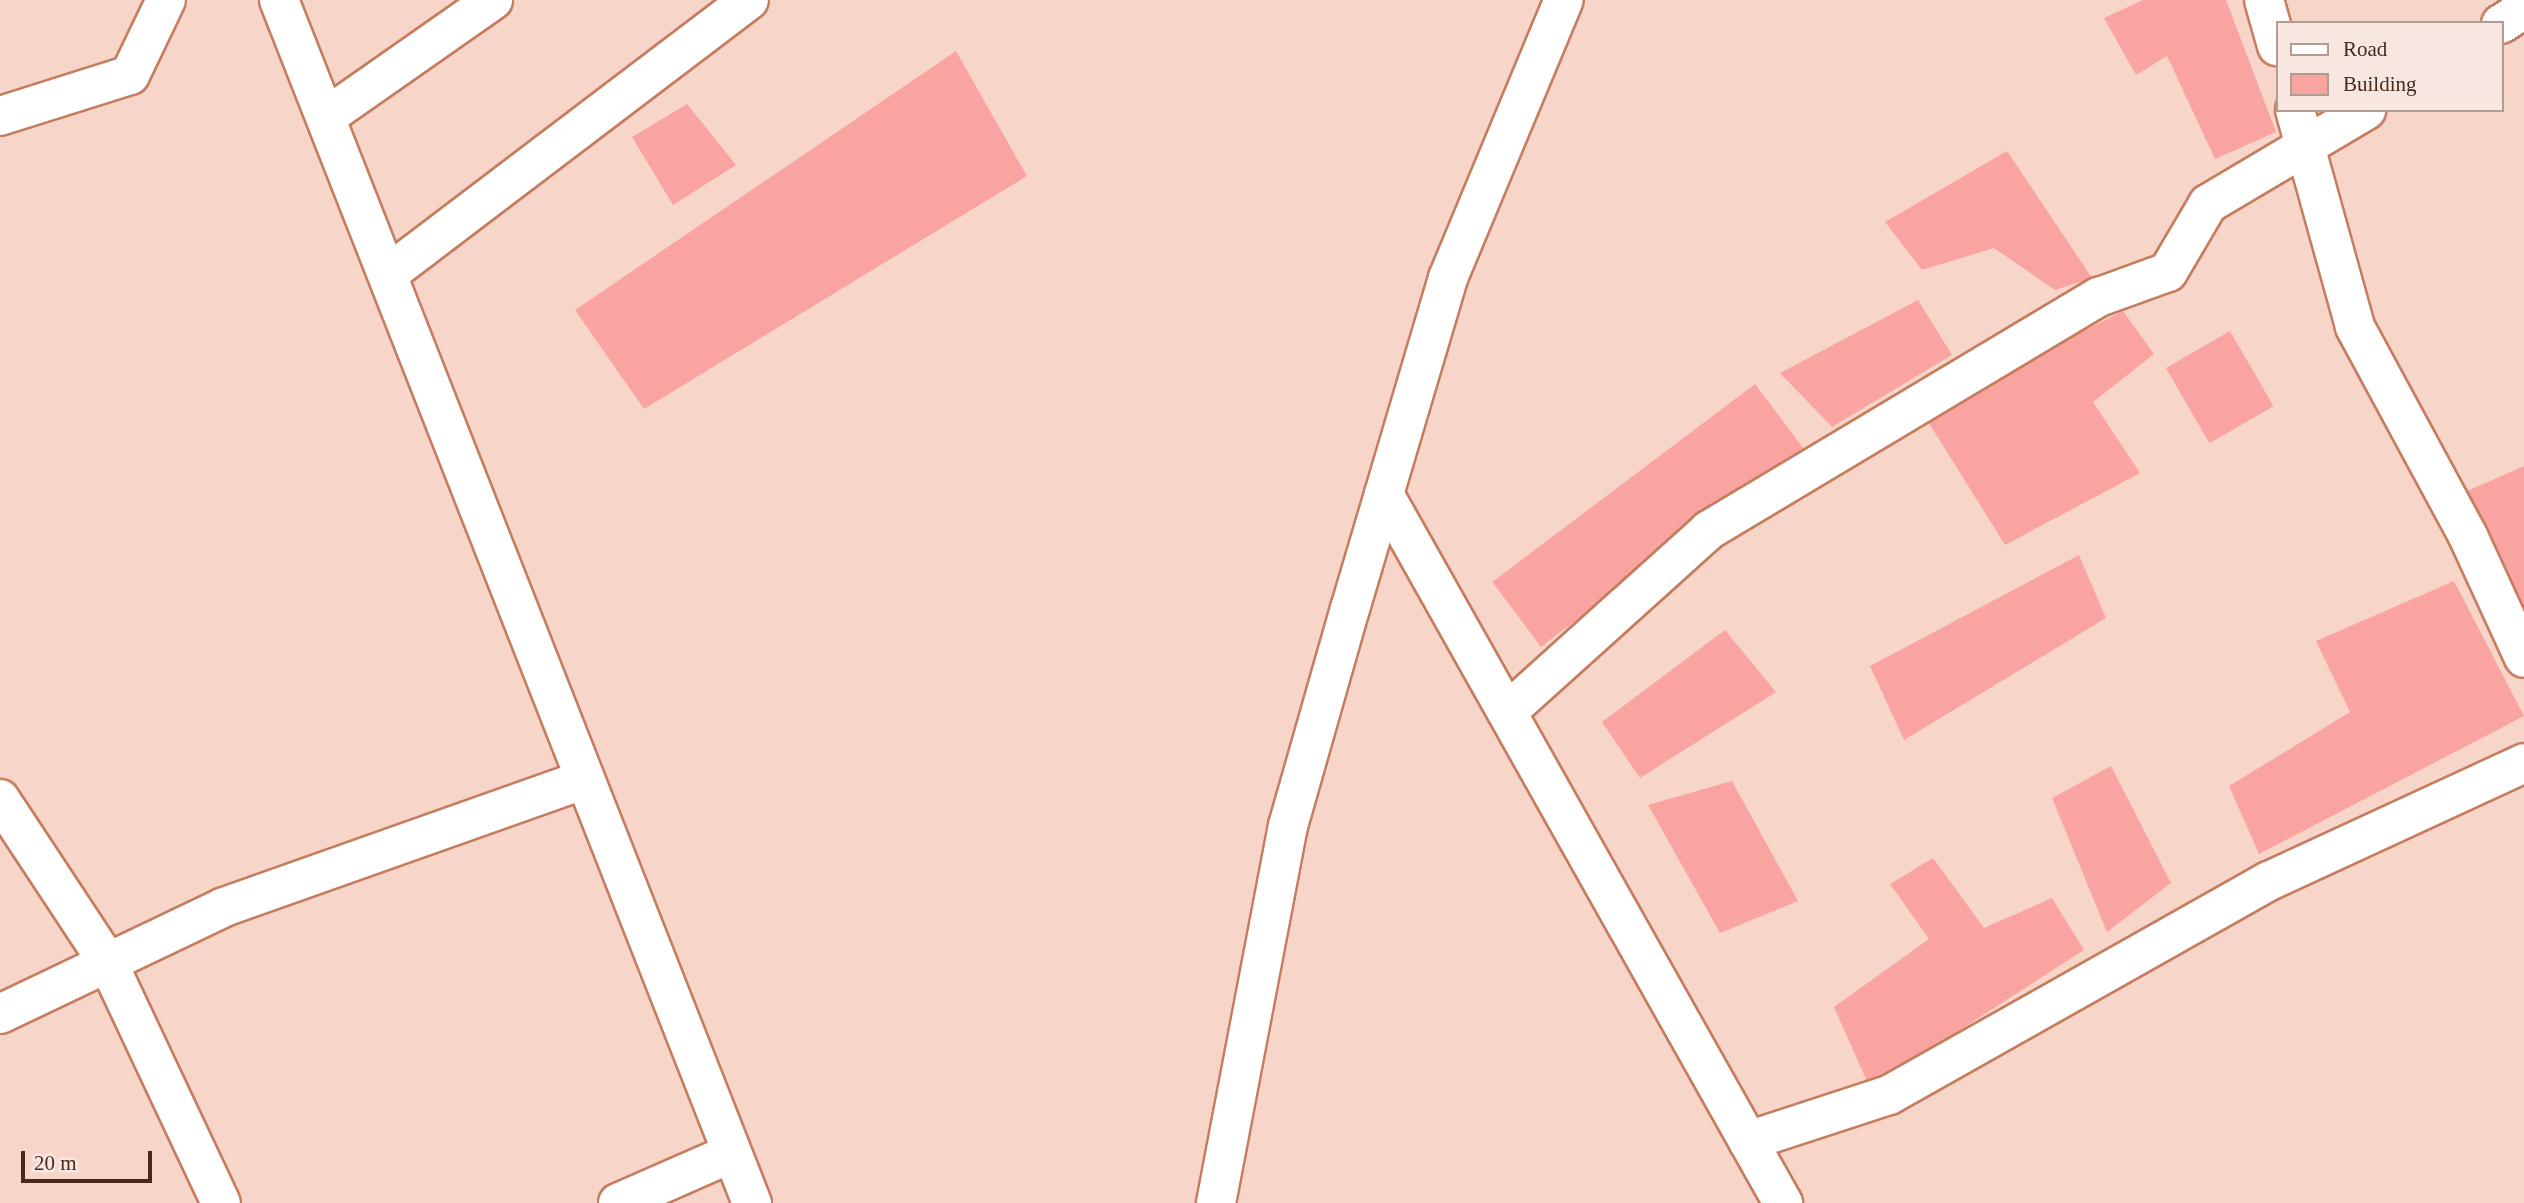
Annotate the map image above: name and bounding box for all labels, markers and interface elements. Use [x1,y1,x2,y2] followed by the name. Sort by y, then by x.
[2276,21,2503,112] legend
[2343,37,2387,61] text: Road
[2343,72,2417,96] text: Building
[24,1136,156,1180] scale bar
[34,1151,77,1175] text: 20 m

